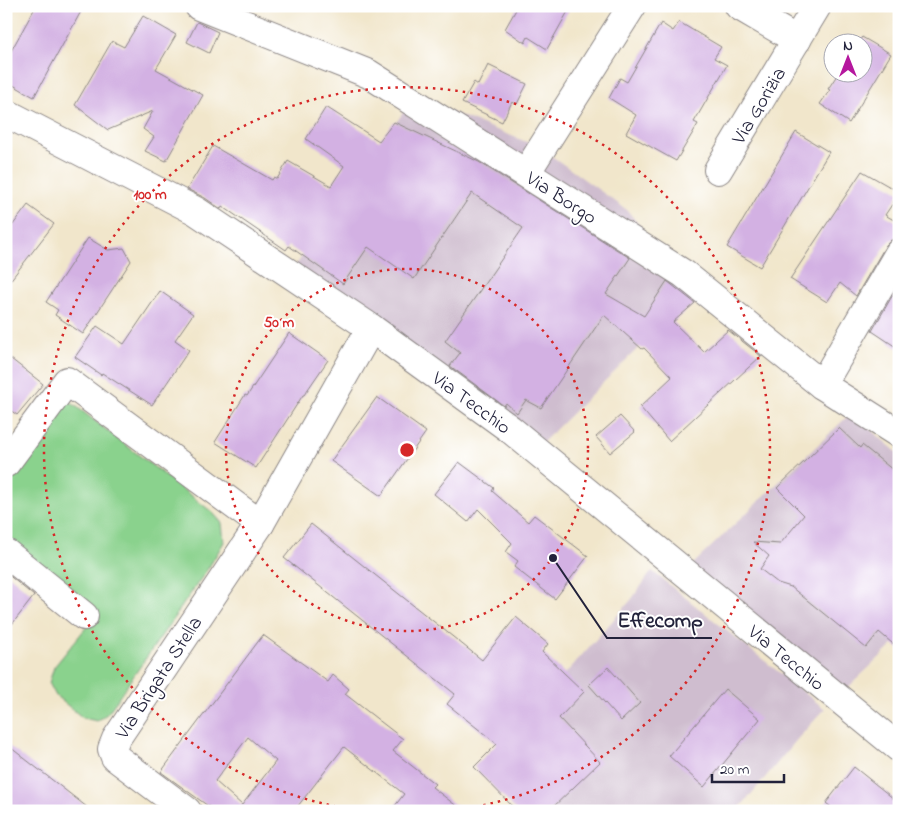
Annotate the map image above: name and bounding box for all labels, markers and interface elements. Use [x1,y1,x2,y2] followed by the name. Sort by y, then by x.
[822,32,872,82] north arrow
[843,36,853,57] text: N
[725,62,795,151] street label: Via Gorizia
[518,165,602,234] street label: Via Borgo
[133,184,167,206] text: 100 m
[264,312,295,334] text: 50 m
[424,365,516,443] street label: Via Tecchio
[398,441,416,459] centre of rings
[607,602,712,638] callout: Effecomp
[617,607,703,637] text: Effecomp
[109,611,212,747] street label: Via Brigata Stella
[740,618,830,699] street label: Via Tecchio
[712,752,785,784] scale bar
[720,759,750,781] text: 20 m

